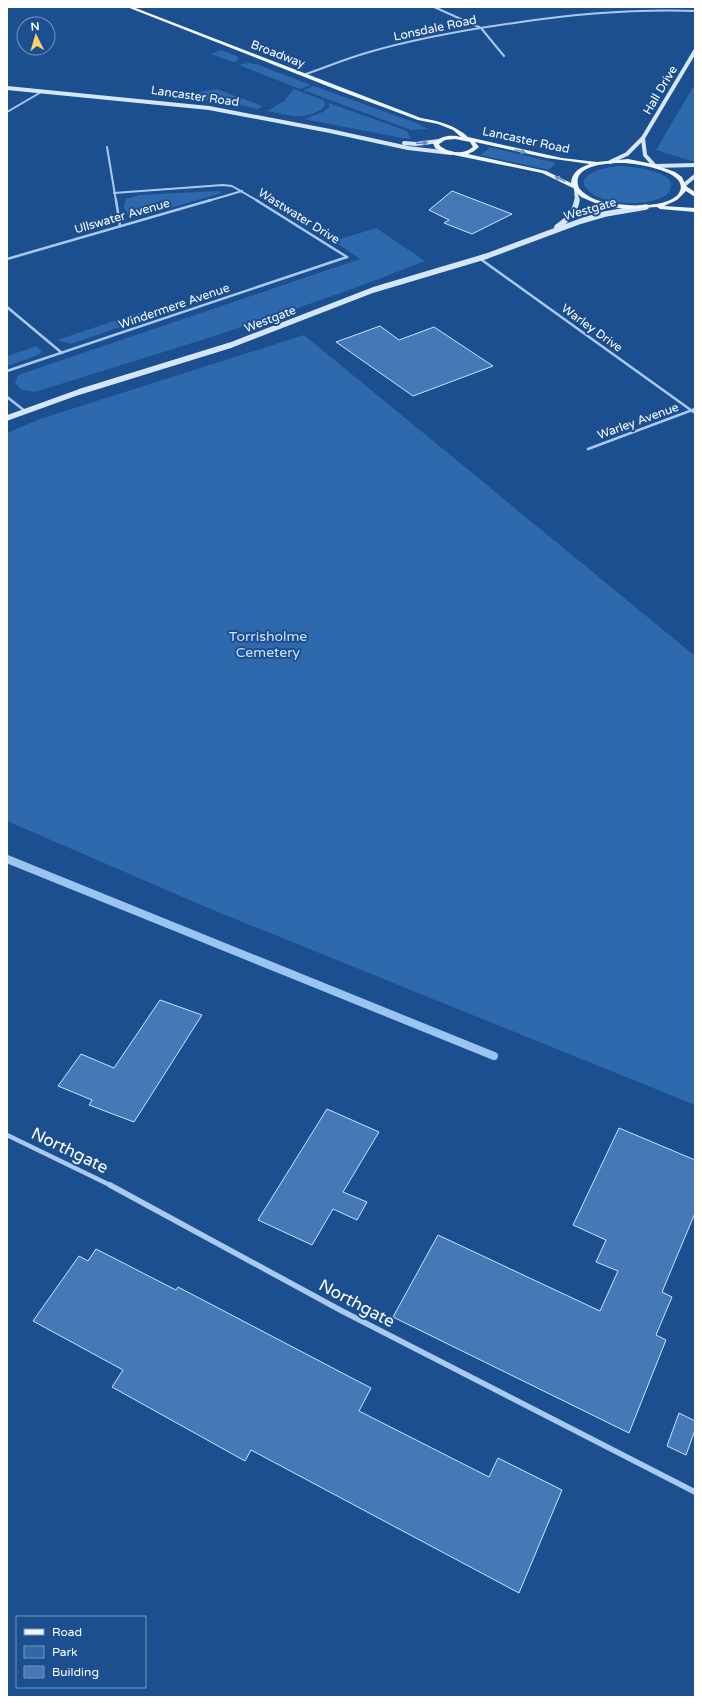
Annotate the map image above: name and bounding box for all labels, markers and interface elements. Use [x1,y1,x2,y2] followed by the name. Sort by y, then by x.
[392,12,478,44] street label: Lonsdale Road
[16,16,56,56] north arrow
[30,20,40,33] text: N
[249,37,308,71] street label: Broadway
[640,63,680,117] street label: Hall Drive
[150,83,240,109] street label: Lancaster Road
[481,124,571,156] street label: Lancaster Road
[416,140,428,146] one-way arrow
[515,148,527,154] one-way arrow
[554,176,566,182] one-way arrow
[256,185,342,247] street label: Wastwater Drive
[562,195,618,223] street label: Westgate
[73,196,172,236] street label: Ullswater Avenue
[117,280,231,332] street label: Windermere Avenue
[559,301,625,355] street label: Warley Drive
[242,303,298,335] street label: Westgate
[596,400,681,442] street label: Warley Avenue
[229,628,307,661] park label: Torrisholme Cemetery
[28,1123,112,1178] street label: Northgate
[315,1275,398,1332] street label: Northgate
[16,1616,146,1688] legend
[52,1625,82,1639] text: Road
[52,1645,78,1659] text: Park
[52,1665,99,1679] text: Building

